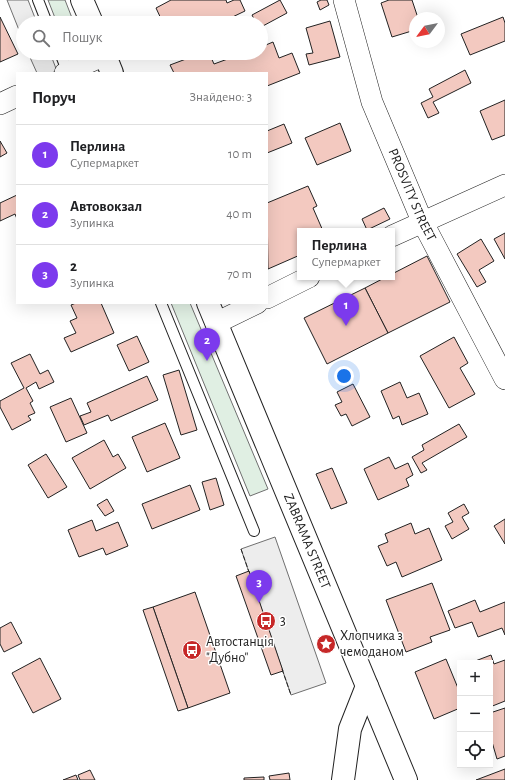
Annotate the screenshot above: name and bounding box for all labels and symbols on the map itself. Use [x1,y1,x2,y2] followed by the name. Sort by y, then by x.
[409,12,445,48] north arrow
[385,147,439,244] street label: PROSVITY STREET
[333,293,359,326] pin: 1
[194,328,220,361] pin: 2
[334,366,354,386] your location
[281,492,333,591] street label: ZABRAMA STREET
[246,570,272,603] pin: 3
[255,610,277,632] bus stop icon: 3
[280,614,286,628] place label: 3
[340,629,404,659] place label: Хлопчика з чемоданом
[315,633,337,655] place icon: Хлопчика з чемоданом
[206,635,274,665] place label: Автостанція "Дубно"
[181,639,203,661] bus stop icon: Автостанція "Дубно"

